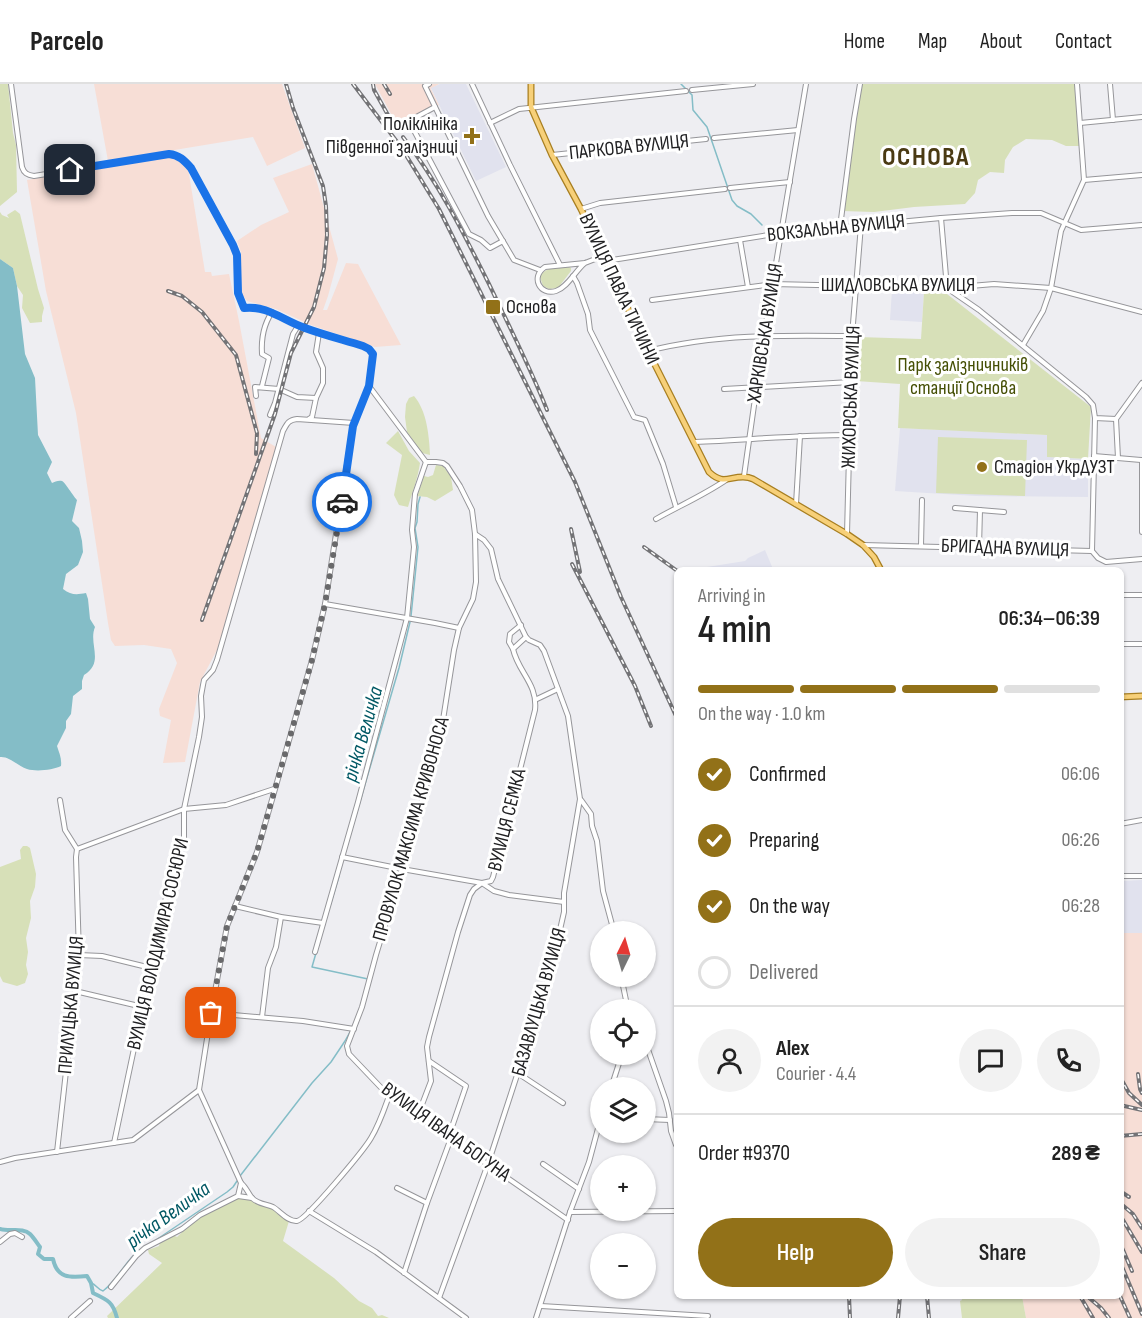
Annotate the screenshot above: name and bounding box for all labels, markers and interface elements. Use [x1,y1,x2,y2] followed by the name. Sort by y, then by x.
[30,25,104,58] text: Parcelo
[844,29,885,54] text: Home
[918,29,947,54] text: Map
[980,29,1022,54] text: About
[1055,29,1112,54] text: Contact
[326,112,458,159] place label: Поліклініка Південної залізниці
[463,127,481,145] marker: Поліклініка Південної залізниці
[568,129,690,165] street label: ПАРКОВА ВУЛИЦЯ
[882,142,970,173] district label: ОСНОВА
[44,144,95,195] pin
[53,153,86,186] icon: home
[766,209,906,247] street label: ВОКЗАЛЬНА ВУЛИЦЯ
[574,210,664,368] street label: ВУЛИЦЯ ПАВЛА ТИЧИНИ
[742,262,788,405] street label: ХАРКІВСЬКА ВУЛИЦЯ
[821,273,975,297] street label: ШИДЛОВСЬКА ВУЛИЦЯ
[506,295,556,319] place label: Основа
[484,298,502,316] marker: Основа
[837,325,865,469] street label: ЖИХОРСЬКА ВУЛИЦЯ
[898,353,1028,400] park label: Парк залізничників станції Основа
[994,455,1115,479] place label: Стадіон УкрДУЗТ
[975,460,989,474] marker: Стадіон УкрДУЗТ
[312,472,372,532] courier
[326,486,359,519] icon: car
[940,534,1070,562] street label: БРИГАДНА ВУЛИЦЯ
[698,584,766,608] text: Arriving in
[999,605,1100,632] text: 06:34–06:39
[698,607,772,654] text: 4 min
[337,683,389,785] water label: річка Величка
[698,702,825,726] text: On the way · 1.0 km
[367,714,455,944] street label: ПРОВУЛОК МАКСИМА КРИВОНОСА
[698,758,731,791] icon: check
[749,761,826,788] text: Confirmed
[1061,762,1100,786] text: 06:06
[483,766,531,874] street label: ВУЛИЦЯ СЕМКА
[698,824,731,857] icon: check
[749,827,819,854] text: Preparing
[1062,828,1100,852] text: 06:26
[122,836,194,1052] street label: ВУЛИЦЯ ВОЛОДИМИРА СОСЮРИ
[698,890,731,923] icon: check
[749,893,830,920] text: On the way
[1062,894,1100,918] text: 06:28
[590,921,656,987] north arrow
[590,921,656,1299] map controls
[506,925,572,1079] street label: БАЗАВЛУЦЬКА ВУЛИЦЯ
[53,935,89,1075] street label: ПРИЛУЦЬКА ВУЛИЦЯ
[749,959,818,986] text: Delivered
[185,987,236,1038] pin
[194,996,227,1029] icon: bag
[590,999,656,1065] button: locate
[698,1029,761,1092] button: person
[959,1029,1022,1092] button: chat
[1037,1029,1100,1092] button: phone
[776,1035,809,1062] text: Alex
[776,1062,856,1086] text: Courier · 4.4
[377,1077,516,1187] street label: ВУЛИЦЯ ІВАНА БОГУНА
[590,1077,656,1143] button: layers
[698,1140,790,1167] text: Order #9370
[1051,1140,1100,1167] text: 289 ₴
[590,1155,656,1221] button: +
[120,1176,215,1254] water label: річка Величка
[698,1218,893,1287] button: Help
[905,1218,1100,1287] button: Share
[590,1233,656,1299] button: −

